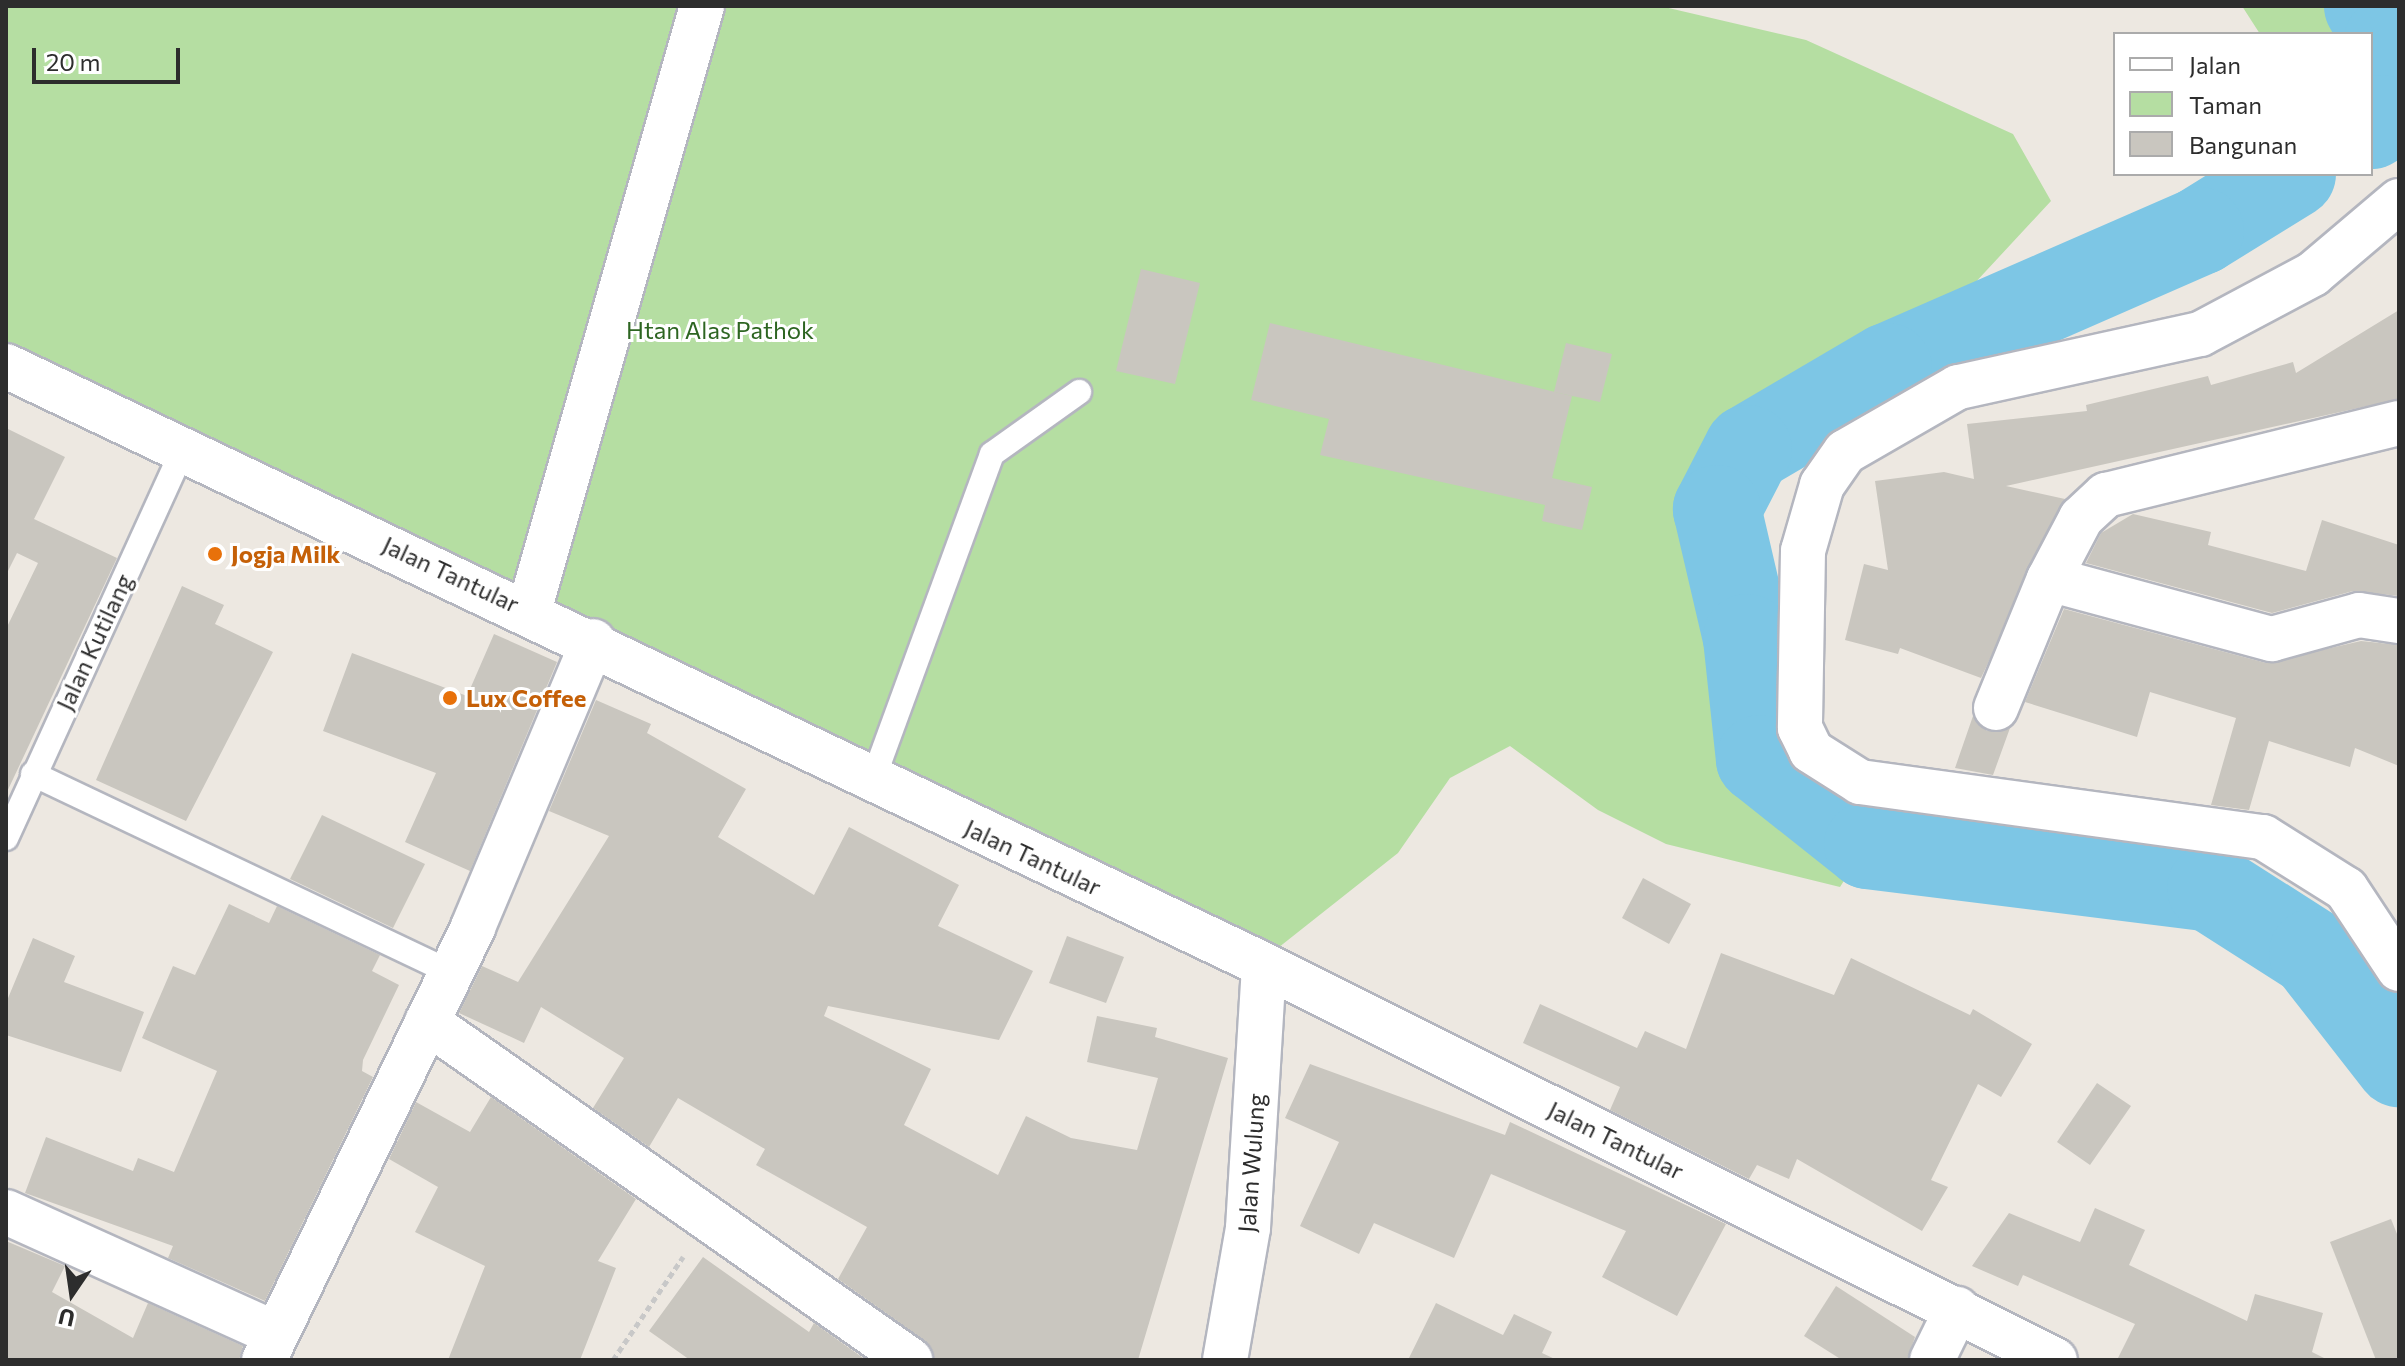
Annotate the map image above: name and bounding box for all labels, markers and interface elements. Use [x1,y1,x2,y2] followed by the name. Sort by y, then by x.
[36,32,184,82] scale bar
[2113,32,2373,176] legend
[46,47,100,76] text: 20 m
[2189,50,2241,79] text: Jalan
[2189,90,2262,119] text: Taman
[2189,130,2297,159] text: Bangunan
[626,316,814,344] park label: Htan Alas Pathok
[378,530,524,618] street label: Jalan Tantular
[231,540,340,568] place label: Jogja Milk
[206,545,224,563] marker: Jogja Milk
[50,569,138,715] street label: Jalan Kutilang
[466,684,586,712] place label: Lux Coffee
[441,689,459,707] marker: Lux Coffee
[960,813,1106,901] street label: Jalan Tantular
[1232,1092,1270,1234] street label: Jalan Wulung
[1543,1095,1689,1185] street label: Jalan Tantular
[32,1254,112,1334] north arrow
[56,1303,77,1333] text: U

